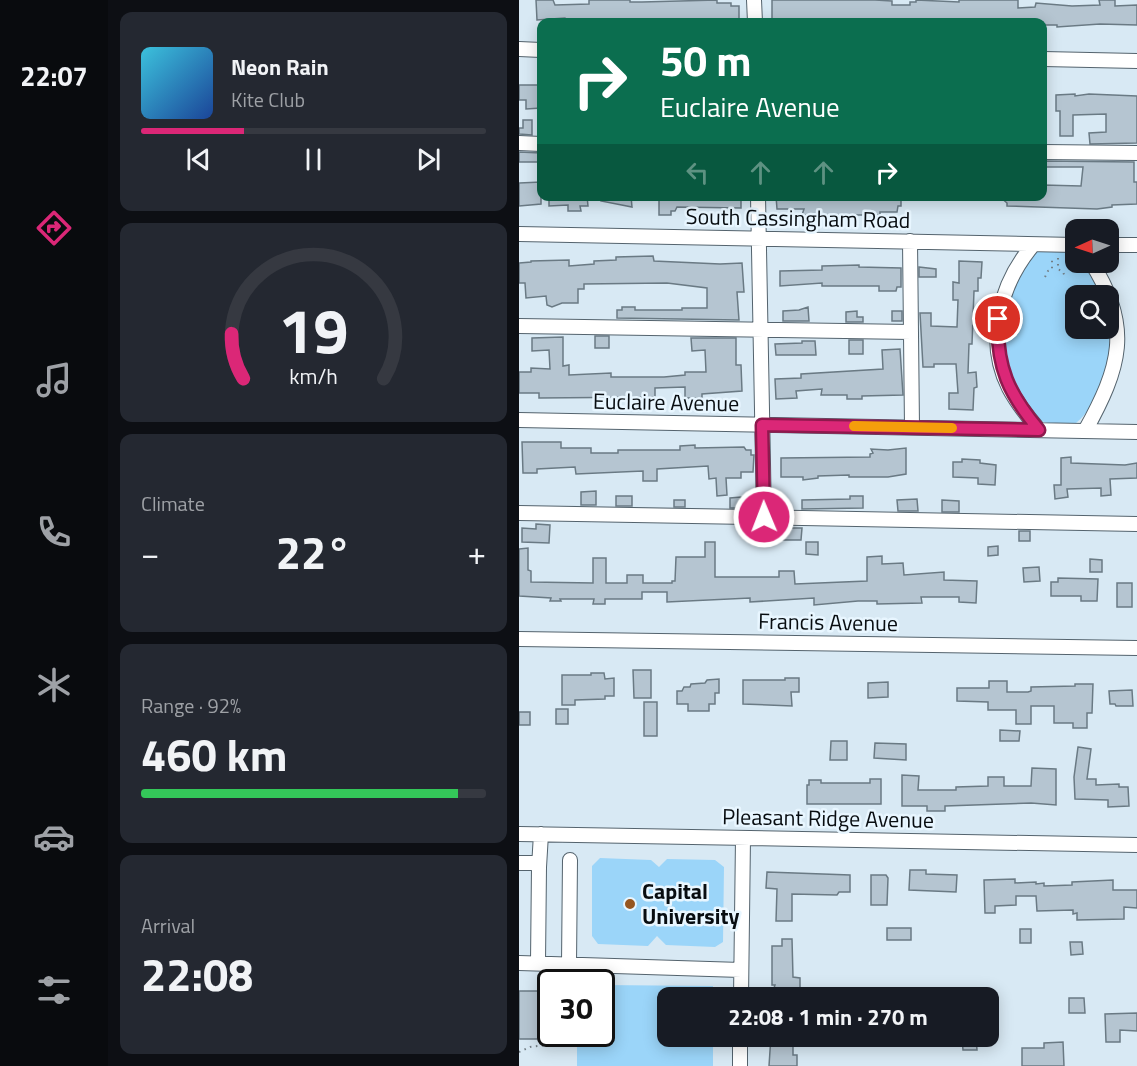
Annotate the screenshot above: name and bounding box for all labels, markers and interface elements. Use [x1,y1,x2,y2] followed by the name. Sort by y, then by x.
[660,28,752,92] text: 50 m
[561,42,639,120] icon: right
[231,50,329,84] text: Neon Rain
[20,55,88,96] text: 22:07
[231,84,305,115] text: Kite Club
[660,86,840,127] text: Euclaire Avenue
[182,143,215,176] icon: previous
[297,143,330,176] icon: pause
[412,143,445,176] icon: next
[681,156,714,189] icon: left
[744,156,777,189] icon: ahead
[807,156,840,189] icon: ahead
[870,156,903,189] icon: right
[685,199,911,237] street label: South Cassingham Road
[33,207,75,249] icon: directions
[1065,219,1119,273] north arrow
[1065,219,1119,339] map controls
[279,282,348,377] text: 19
[1065,285,1119,339] button: search
[972,293,1023,344] pin
[981,302,1014,335] icon: arrive
[33,359,75,401] icon: music
[289,361,338,393] text: km/h
[593,384,739,420] street label: Euclaire Avenue
[732,485,796,549] position arrow
[141,488,205,519] text: Climate
[33,511,75,553] icon: phone
[276,518,351,586] text: 22°
[141,528,159,578] text: −
[468,528,486,578] text: +
[758,604,898,640] street label: Francis Avenue
[33,664,75,706] icon: climate
[141,690,241,721] text: Range · 92%
[141,720,287,788] text: 460 km
[722,799,934,837] street label: Pleasant Ridge Avenue
[33,816,75,858] icon: car
[642,874,739,933] place label: Capital University
[623,897,637,911] marker: Capital University
[141,910,195,941] text: Arrival
[141,940,253,1008] text: 22:08
[33,969,75,1011] icon: filters
[537,969,615,1047] speed limit sign: 30
[728,1000,928,1034] text: 22:08 · 1 min · 270 m

